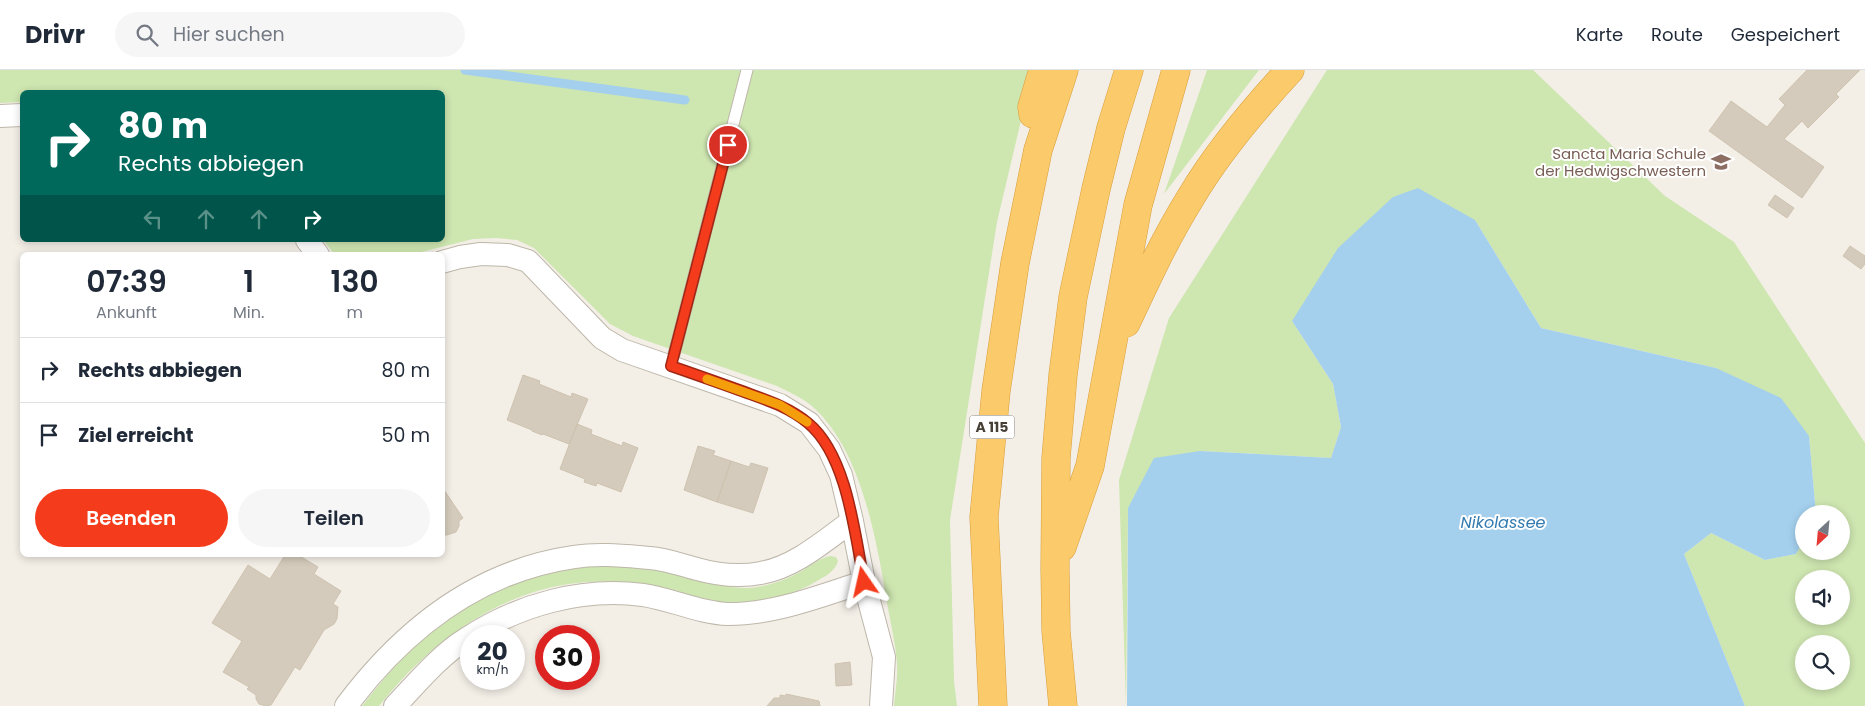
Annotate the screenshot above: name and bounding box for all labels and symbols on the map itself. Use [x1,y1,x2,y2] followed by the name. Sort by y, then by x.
[707,124,749,166] pin
[1535,143,1706,181] place label: Sancta Maria Schule der Hedwigschwestern
[1710,151,1732,173] school or university icon: Sancta Maria Schule der Hedwigschwestern
[970,416,1014,438] road number: A 115
[1795,505,1850,560] north arrow
[1461,511,1546,534] water label: Nikolassee
[837,555,889,607] position arrow
[535,625,600,690] speed limit sign: 30

